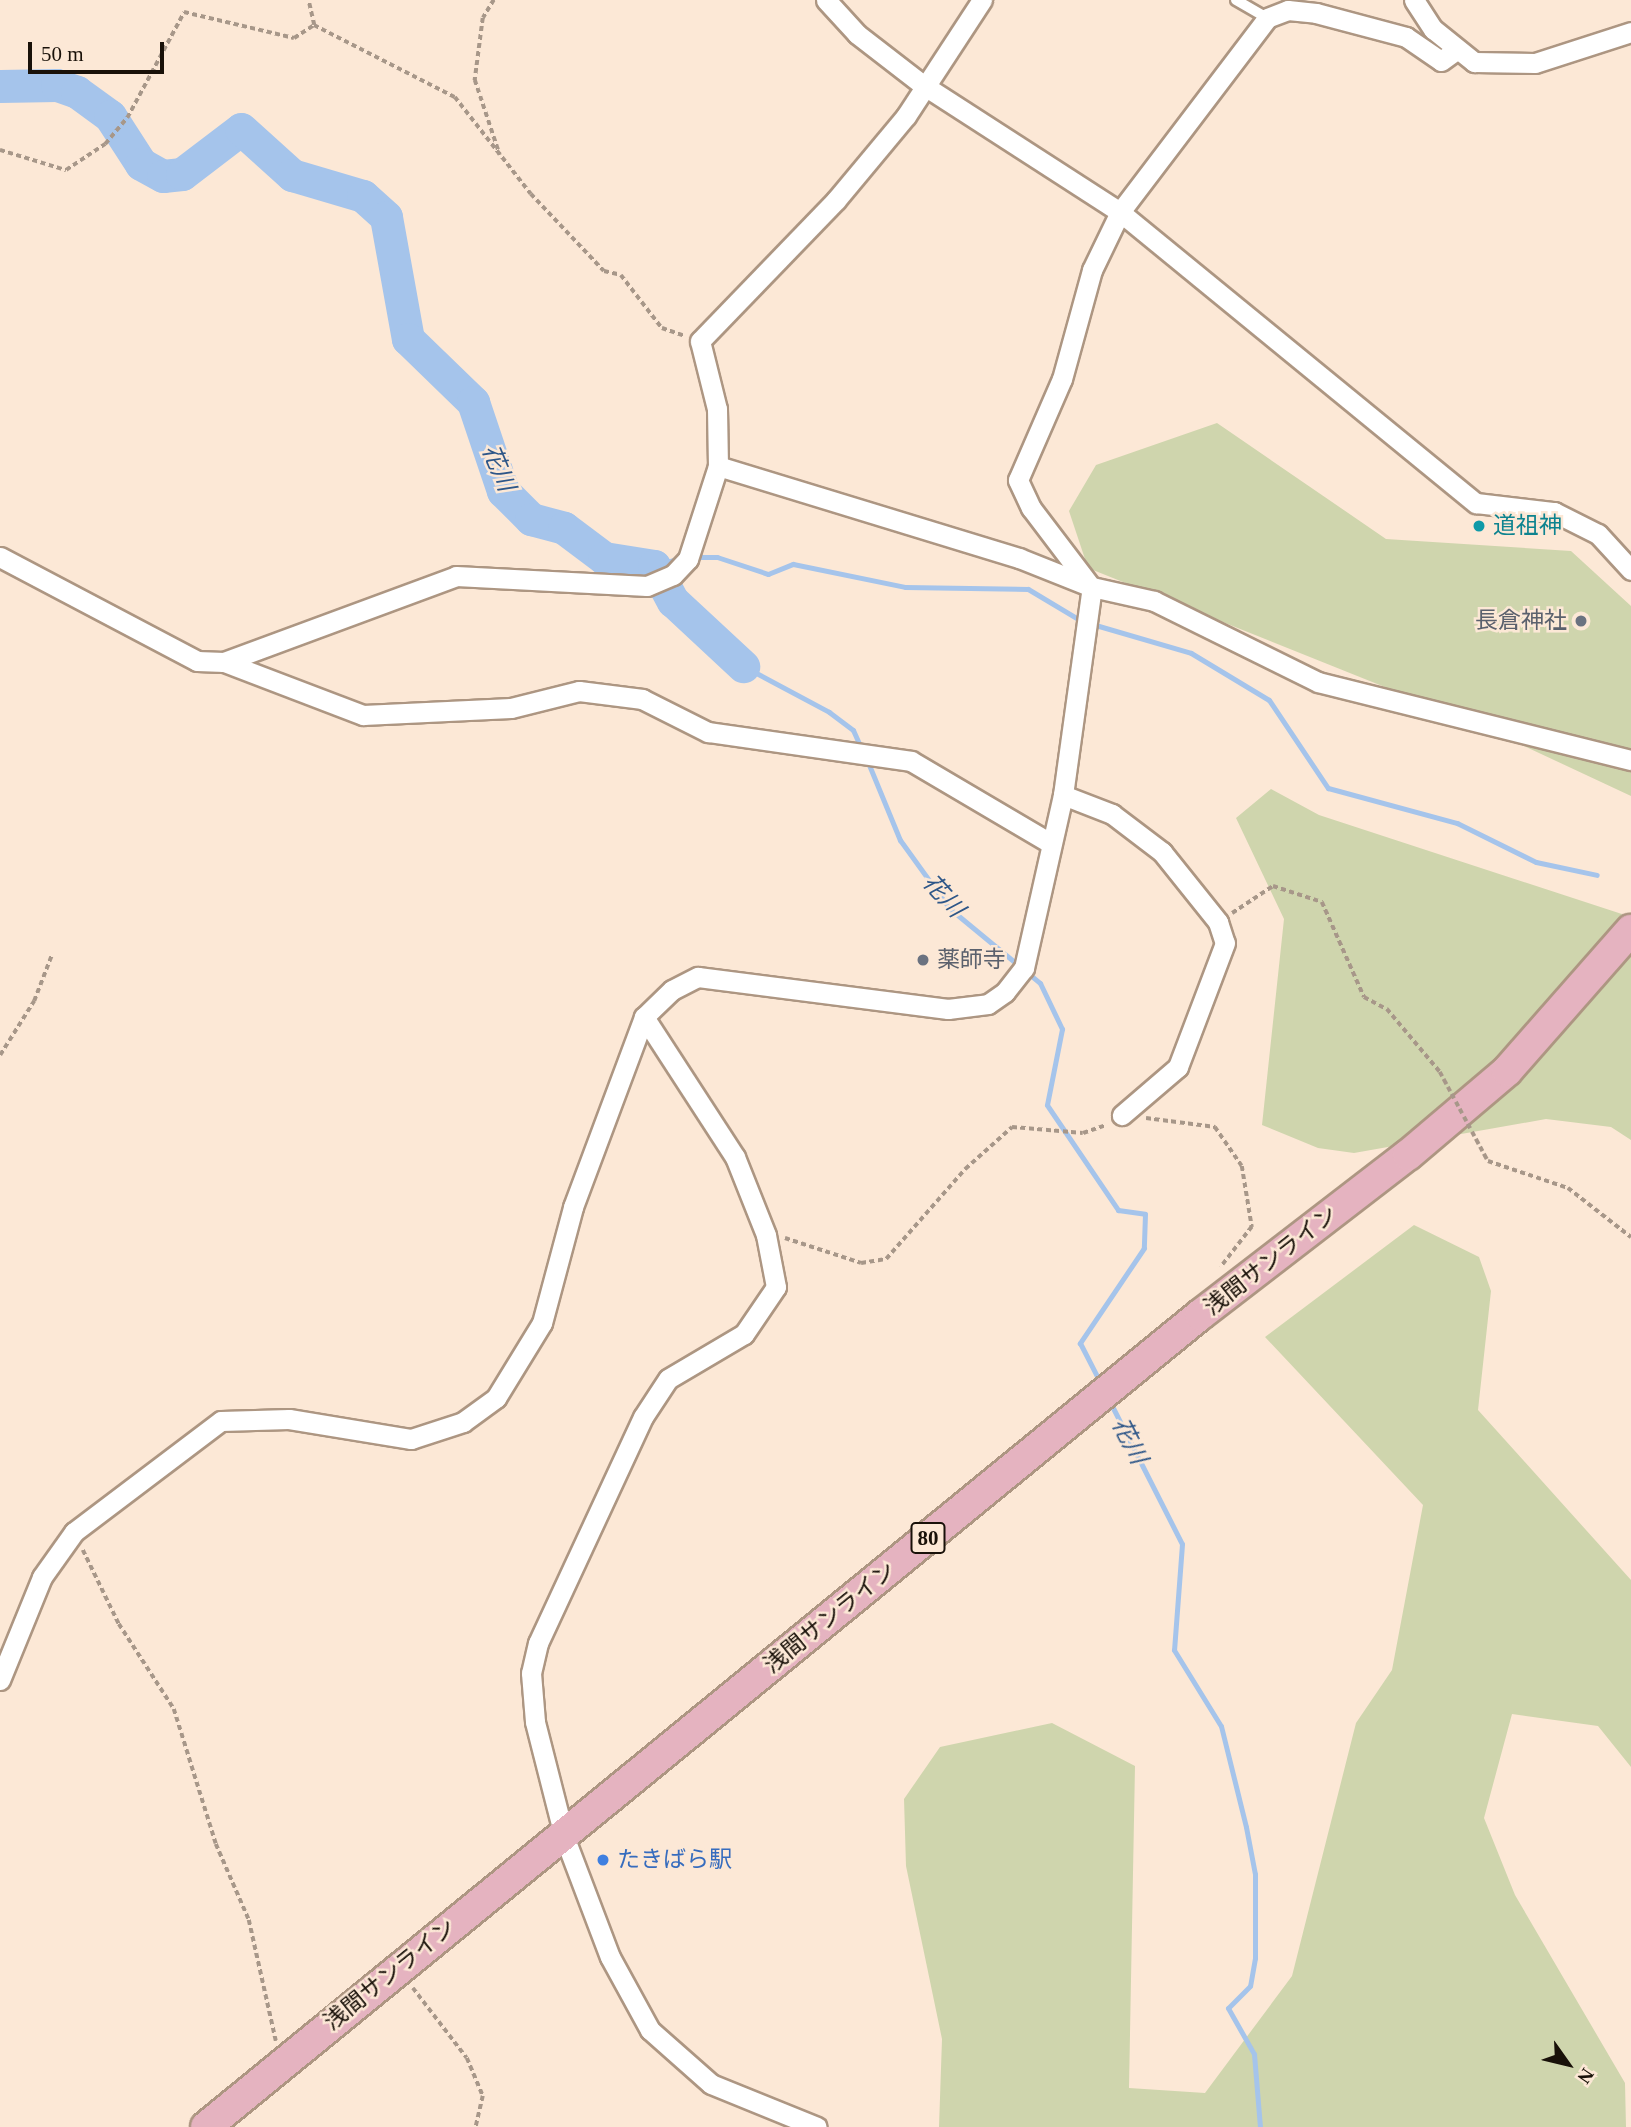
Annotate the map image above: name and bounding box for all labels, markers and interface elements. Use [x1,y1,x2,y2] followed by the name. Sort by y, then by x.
[32,28,168,72] scale bar
[41,42,84,66] text: 50 m
[475,440,521,496] water label: 花川
[1493,512,1562,540] place label: 道祖神
[1471,518,1487,534] marker: 道祖神
[1475,607,1567,635] place label: 長倉神社
[1573,613,1589,629] marker: 長倉神社
[916,869,970,923] water label: 花川
[937,946,1006,974] place label: 薬師寺
[915,952,931,968] marker: 薬師寺
[1199,1201,1343,1321] street label: 浅間サンライン
[1105,1413,1153,1469] water label: 花川
[911,1520,946,1556] road number: 80
[759,1557,901,1679] street label: 浅間サンライン
[617,1846,732,1874] place label: たきばら駅
[595,1852,611,1868] marker: たきばら駅
[319,1914,461,2036] street label: 浅間サンライン
[1533,2029,1603,2099] north arrow
[1573,2064,1598,2088] text: N

